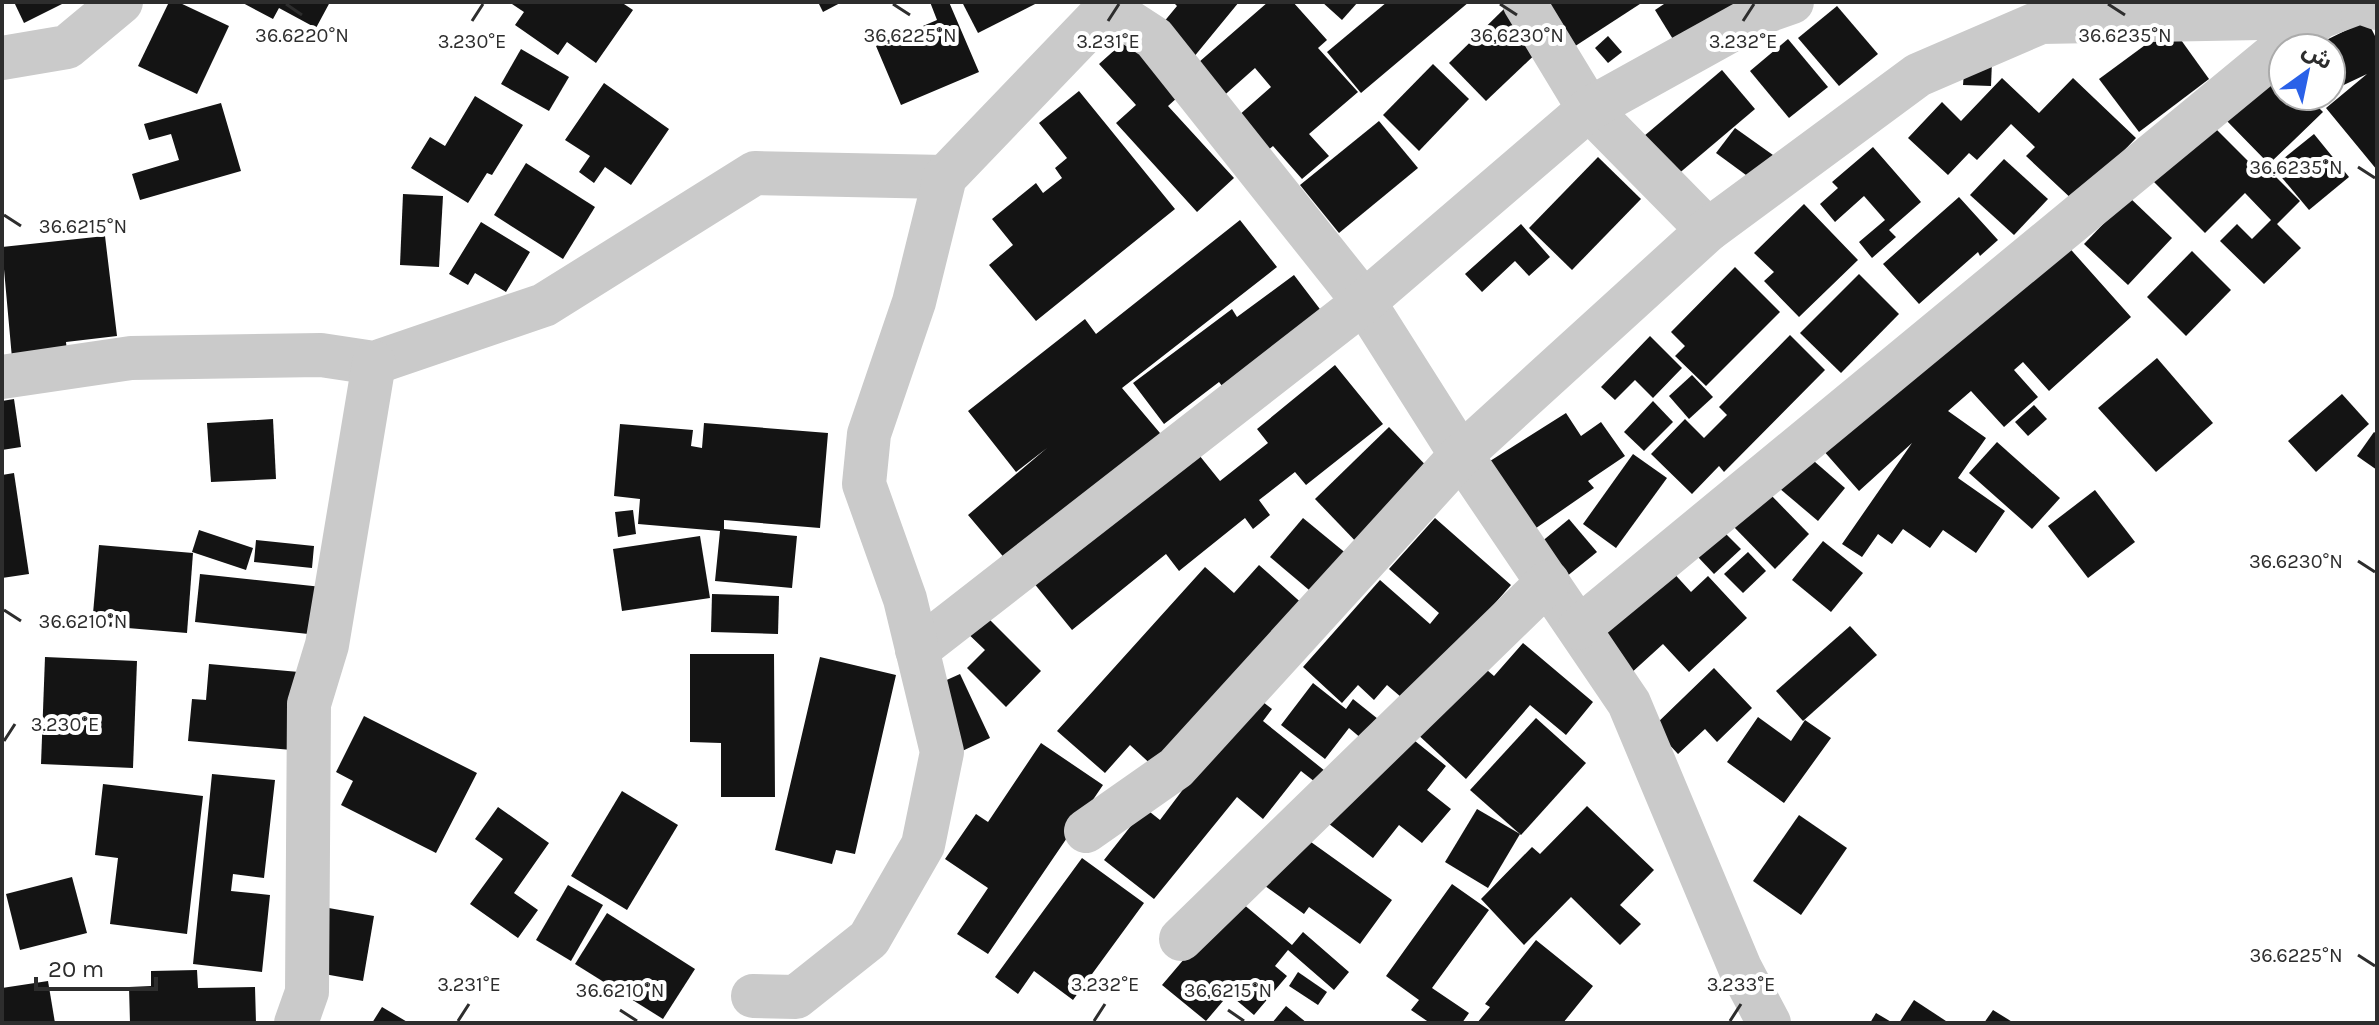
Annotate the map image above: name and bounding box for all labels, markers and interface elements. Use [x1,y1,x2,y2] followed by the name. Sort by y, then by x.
[255,24,349,47] text: 36.6220°N
[863,24,957,47] text: 36.6225°N
[1470,24,1564,47] text: 36.6230°N
[2078,24,2172,47] text: 36.6235°N
[438,30,506,53] text: 3.230°E
[1076,30,1140,53] text: 3.231°E
[1709,30,1777,53] text: 3.232°E
[2267,32,2347,112] north arrow
[2298,37,2337,75] text: ش
[2249,156,2343,179] text: 36.6235°N
[39,215,127,238] text: 36.6215°N
[2249,550,2343,573] text: 36.6230°N
[39,610,127,633] text: 36.6210°N
[31,713,99,736] text: 3.230°E
[36,941,156,991] scale bar
[2249,944,2343,967] text: 36.6225°N
[48,955,104,983] text: 20 m
[437,973,501,996] text: 3.231°E
[1071,973,1139,996] text: 3.232°E
[1707,973,1775,996] text: 3.233°E
[576,979,664,1002] text: 36.6210°N
[1184,979,1272,1002] text: 36.6215°N

